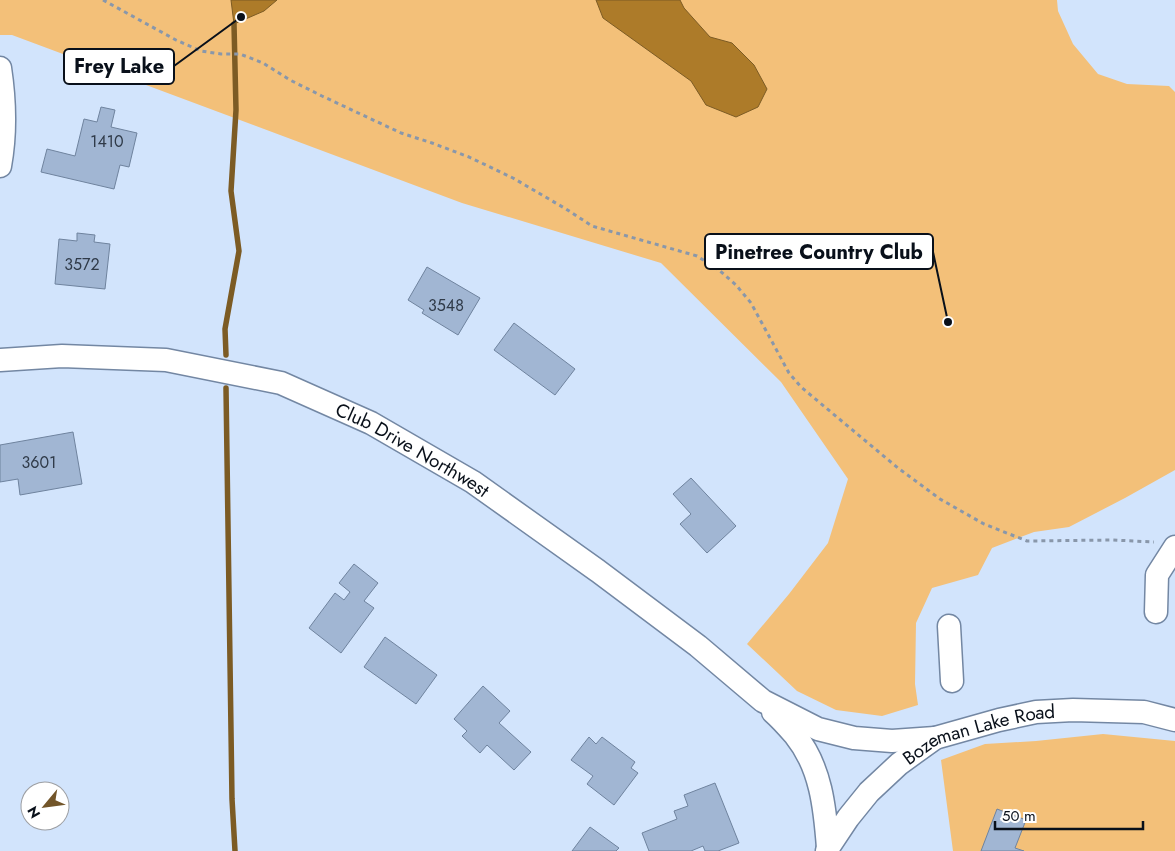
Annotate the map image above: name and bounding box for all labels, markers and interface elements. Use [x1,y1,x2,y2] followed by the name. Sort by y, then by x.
[64,49,174,84] callout: Frey Lake
[74,52,164,81] text: Frey Lake
[90,130,124,153] house number: 1410
[705,234,933,269] callout: Pinetree Country Club
[715,238,923,267] text: Pinetree Country Club
[64,253,100,276] house number: 3572
[428,294,464,317] house number: 3548
[331,396,495,503] street label: Club Drive Northwest
[22,451,56,474] house number: 3601
[897,697,1056,771] street label: Bozeman Lake Road
[20,781,70,831] north arrow
[995,798,1142,830] scale bar
[22,803,45,822] text: N
[1002,805,1036,827] text: 50 m

